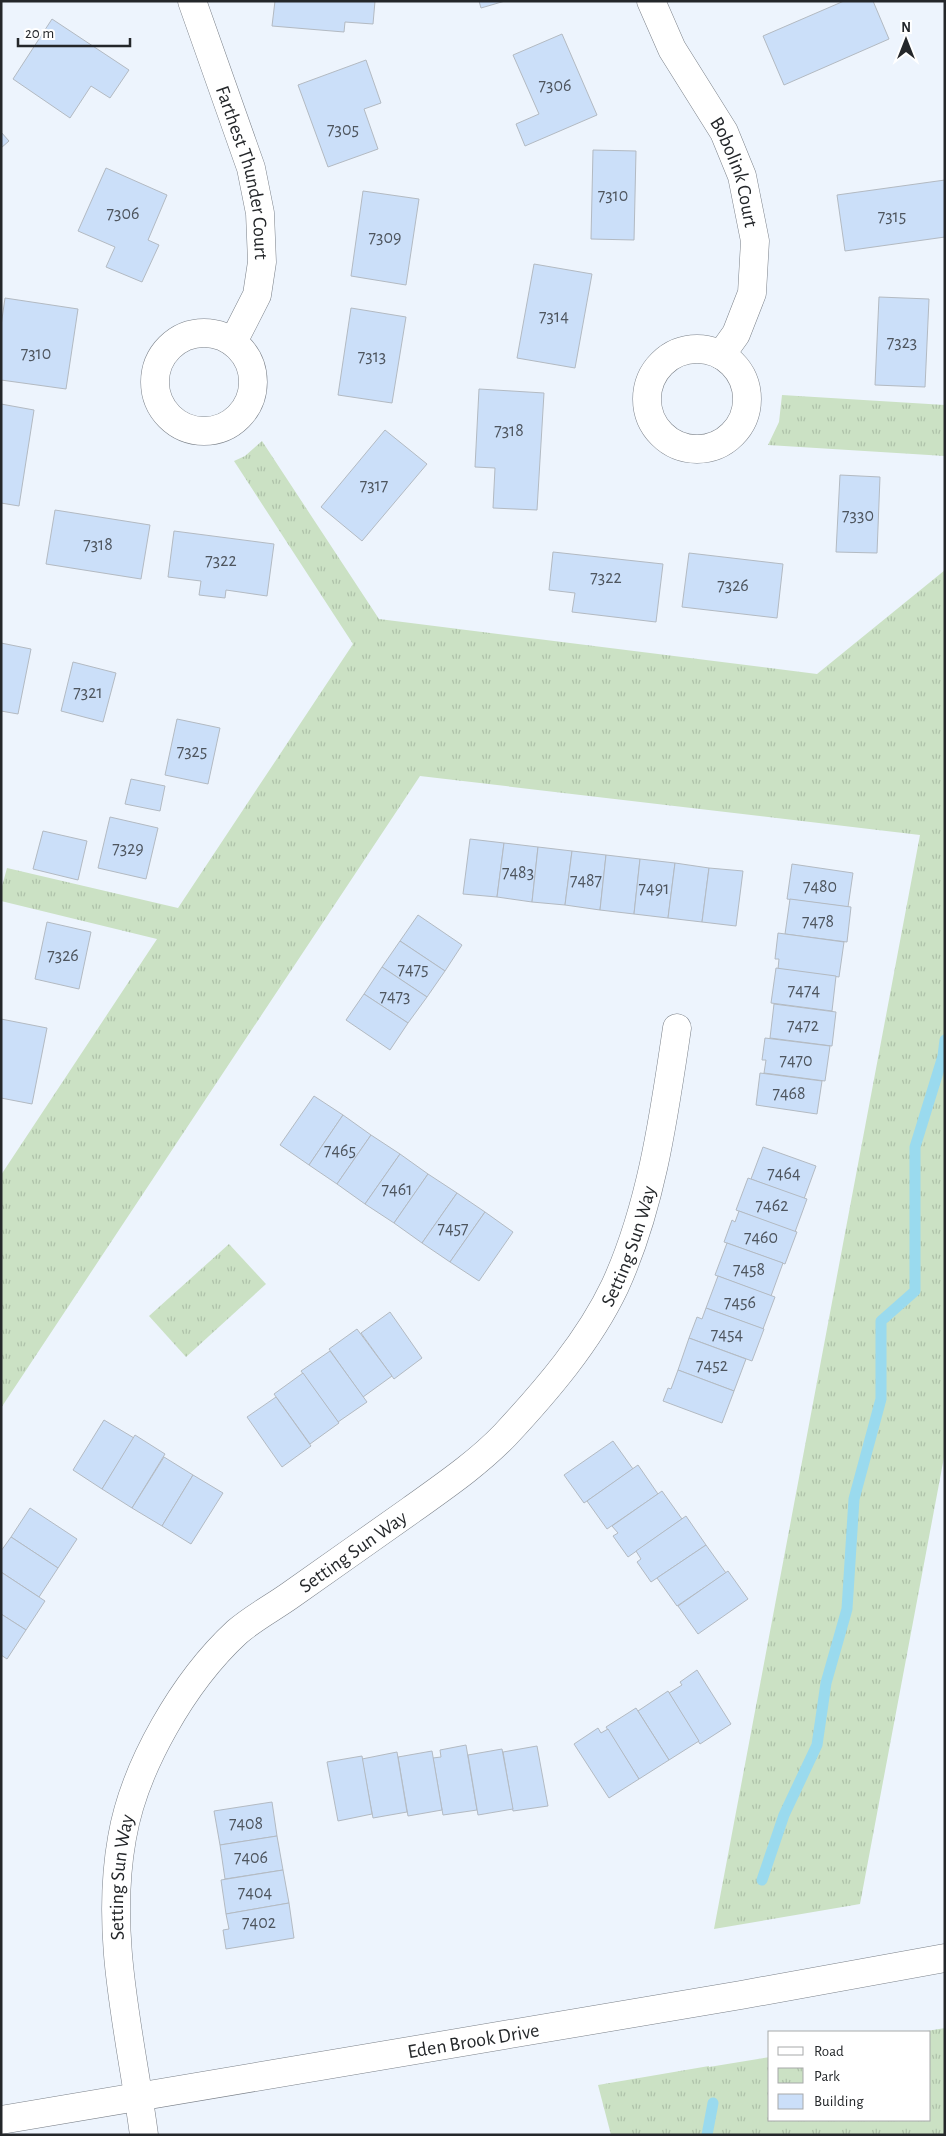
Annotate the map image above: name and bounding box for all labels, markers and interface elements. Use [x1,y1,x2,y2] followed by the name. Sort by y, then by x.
[18,15,130,47] scale bar
[881,15,931,65] north arrow
[901,21,911,35] text: N
[25,26,54,41] text: 20 m
[539,77,571,95] house number: 7306
[212,83,271,261] street label: Farthest Thunder Court
[706,113,761,230] street label: Bobolink Court
[327,121,359,139] house number: 7305
[598,187,628,205] house number: 7310
[107,205,139,223] house number: 7306
[878,208,906,226] house number: 7315
[369,229,401,247] house number: 7309
[539,308,569,326] house number: 7314
[887,334,917,352] house number: 7323
[21,345,51,363] house number: 7310
[358,348,386,366] house number: 7313
[494,422,524,440] house number: 7318
[360,477,388,495] house number: 7317
[842,507,874,525] house number: 7330
[83,536,113,554] house number: 7318
[205,552,237,570] house number: 7322
[590,569,622,587] house number: 7322
[717,577,749,595] house number: 7326
[73,684,103,702] house number: 7321
[177,743,207,761] house number: 7325
[112,840,144,858] house number: 7329
[502,864,534,882] house number: 7483
[570,872,602,890] house number: 7487
[803,878,837,896] house number: 7480
[639,880,669,898] house number: 7491
[802,913,834,931] house number: 7478
[47,947,79,965] house number: 7326
[397,961,429,979] house number: 7475
[788,982,821,1000] house number: 7474
[379,988,411,1006] house number: 7473
[787,1017,819,1035] house number: 7472
[779,1052,813,1070] house number: 7470
[772,1085,806,1103] house number: 7468
[324,1142,356,1160] house number: 7465
[767,1165,801,1183] house number: 7464
[382,1181,412,1199] house number: 7461
[598,1183,660,1310] street label: Setting Sun Way
[756,1197,788,1215] house number: 7462
[437,1220,469,1238] house number: 7457
[744,1229,778,1247] house number: 7460
[733,1261,765,1279] house number: 7458
[724,1294,756,1312] house number: 7456
[711,1326,744,1344] house number: 7454
[696,1357,728,1375] house number: 7452
[296,1507,411,1597] street label: Setting Sun Way
[107,1812,138,1941] street label: Setting Sun Way
[229,1815,263,1833] house number: 7408
[234,1849,268,1867] house number: 7406
[238,1884,273,1902] house number: 7404
[242,1914,276,1932] house number: 7402
[406,2020,541,2062] street label: Eden Brook Drive
[768,2031,931,2121] legend
[814,2044,844,2059] text: Road
[814,2069,840,2084] text: Park
[814,2094,864,2109] text: Building

